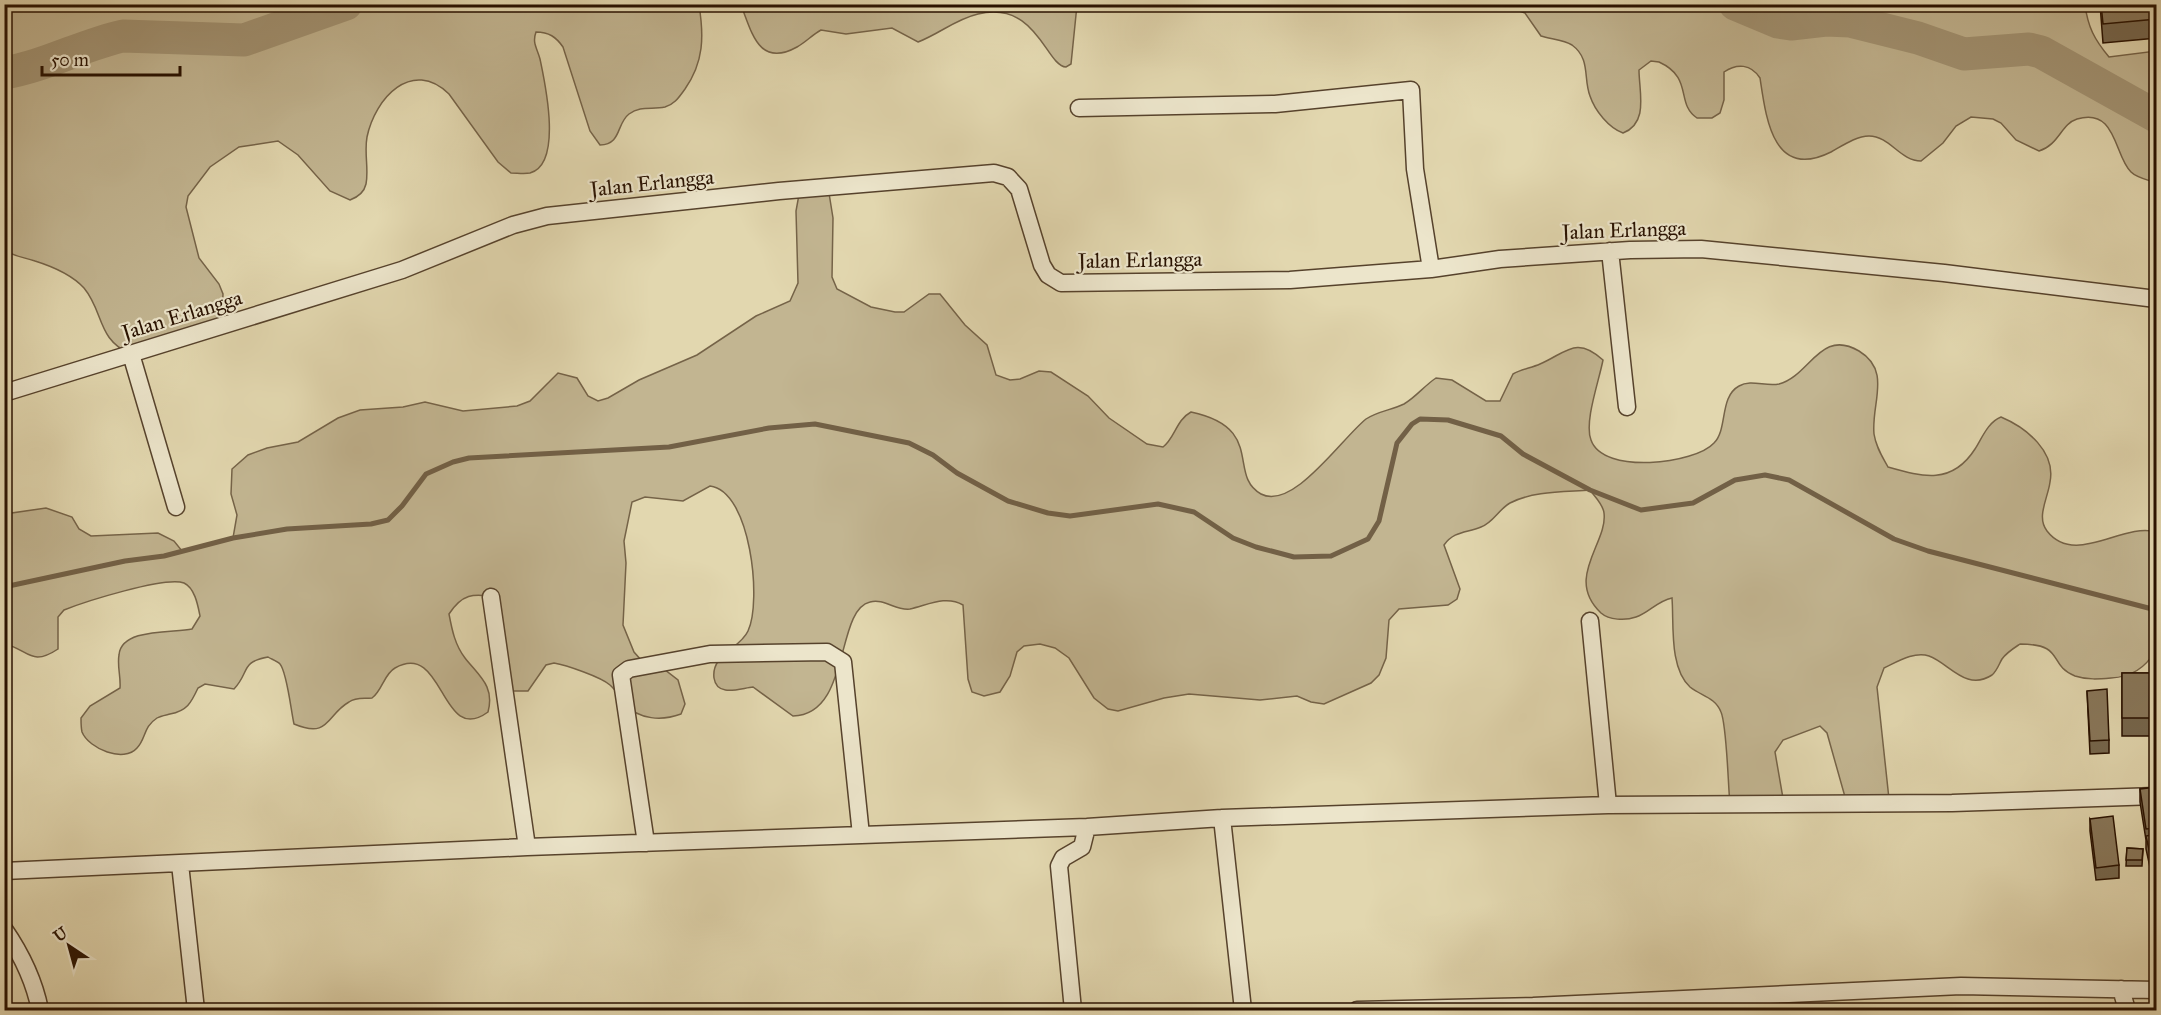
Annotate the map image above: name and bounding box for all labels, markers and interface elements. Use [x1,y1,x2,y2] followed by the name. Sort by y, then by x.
[42,39,180,77] scale bar
[51,49,89,71] text: 50 m
[587,164,715,203] street label: Jalan Erlangga
[1559,215,1687,245] street label: Jalan Erlangga
[1076,246,1203,274] street label: Jalan Erlangga
[117,284,245,346] street label: Jalan Erlangga
[39,916,99,976] north arrow
[50,923,71,946] text: U

